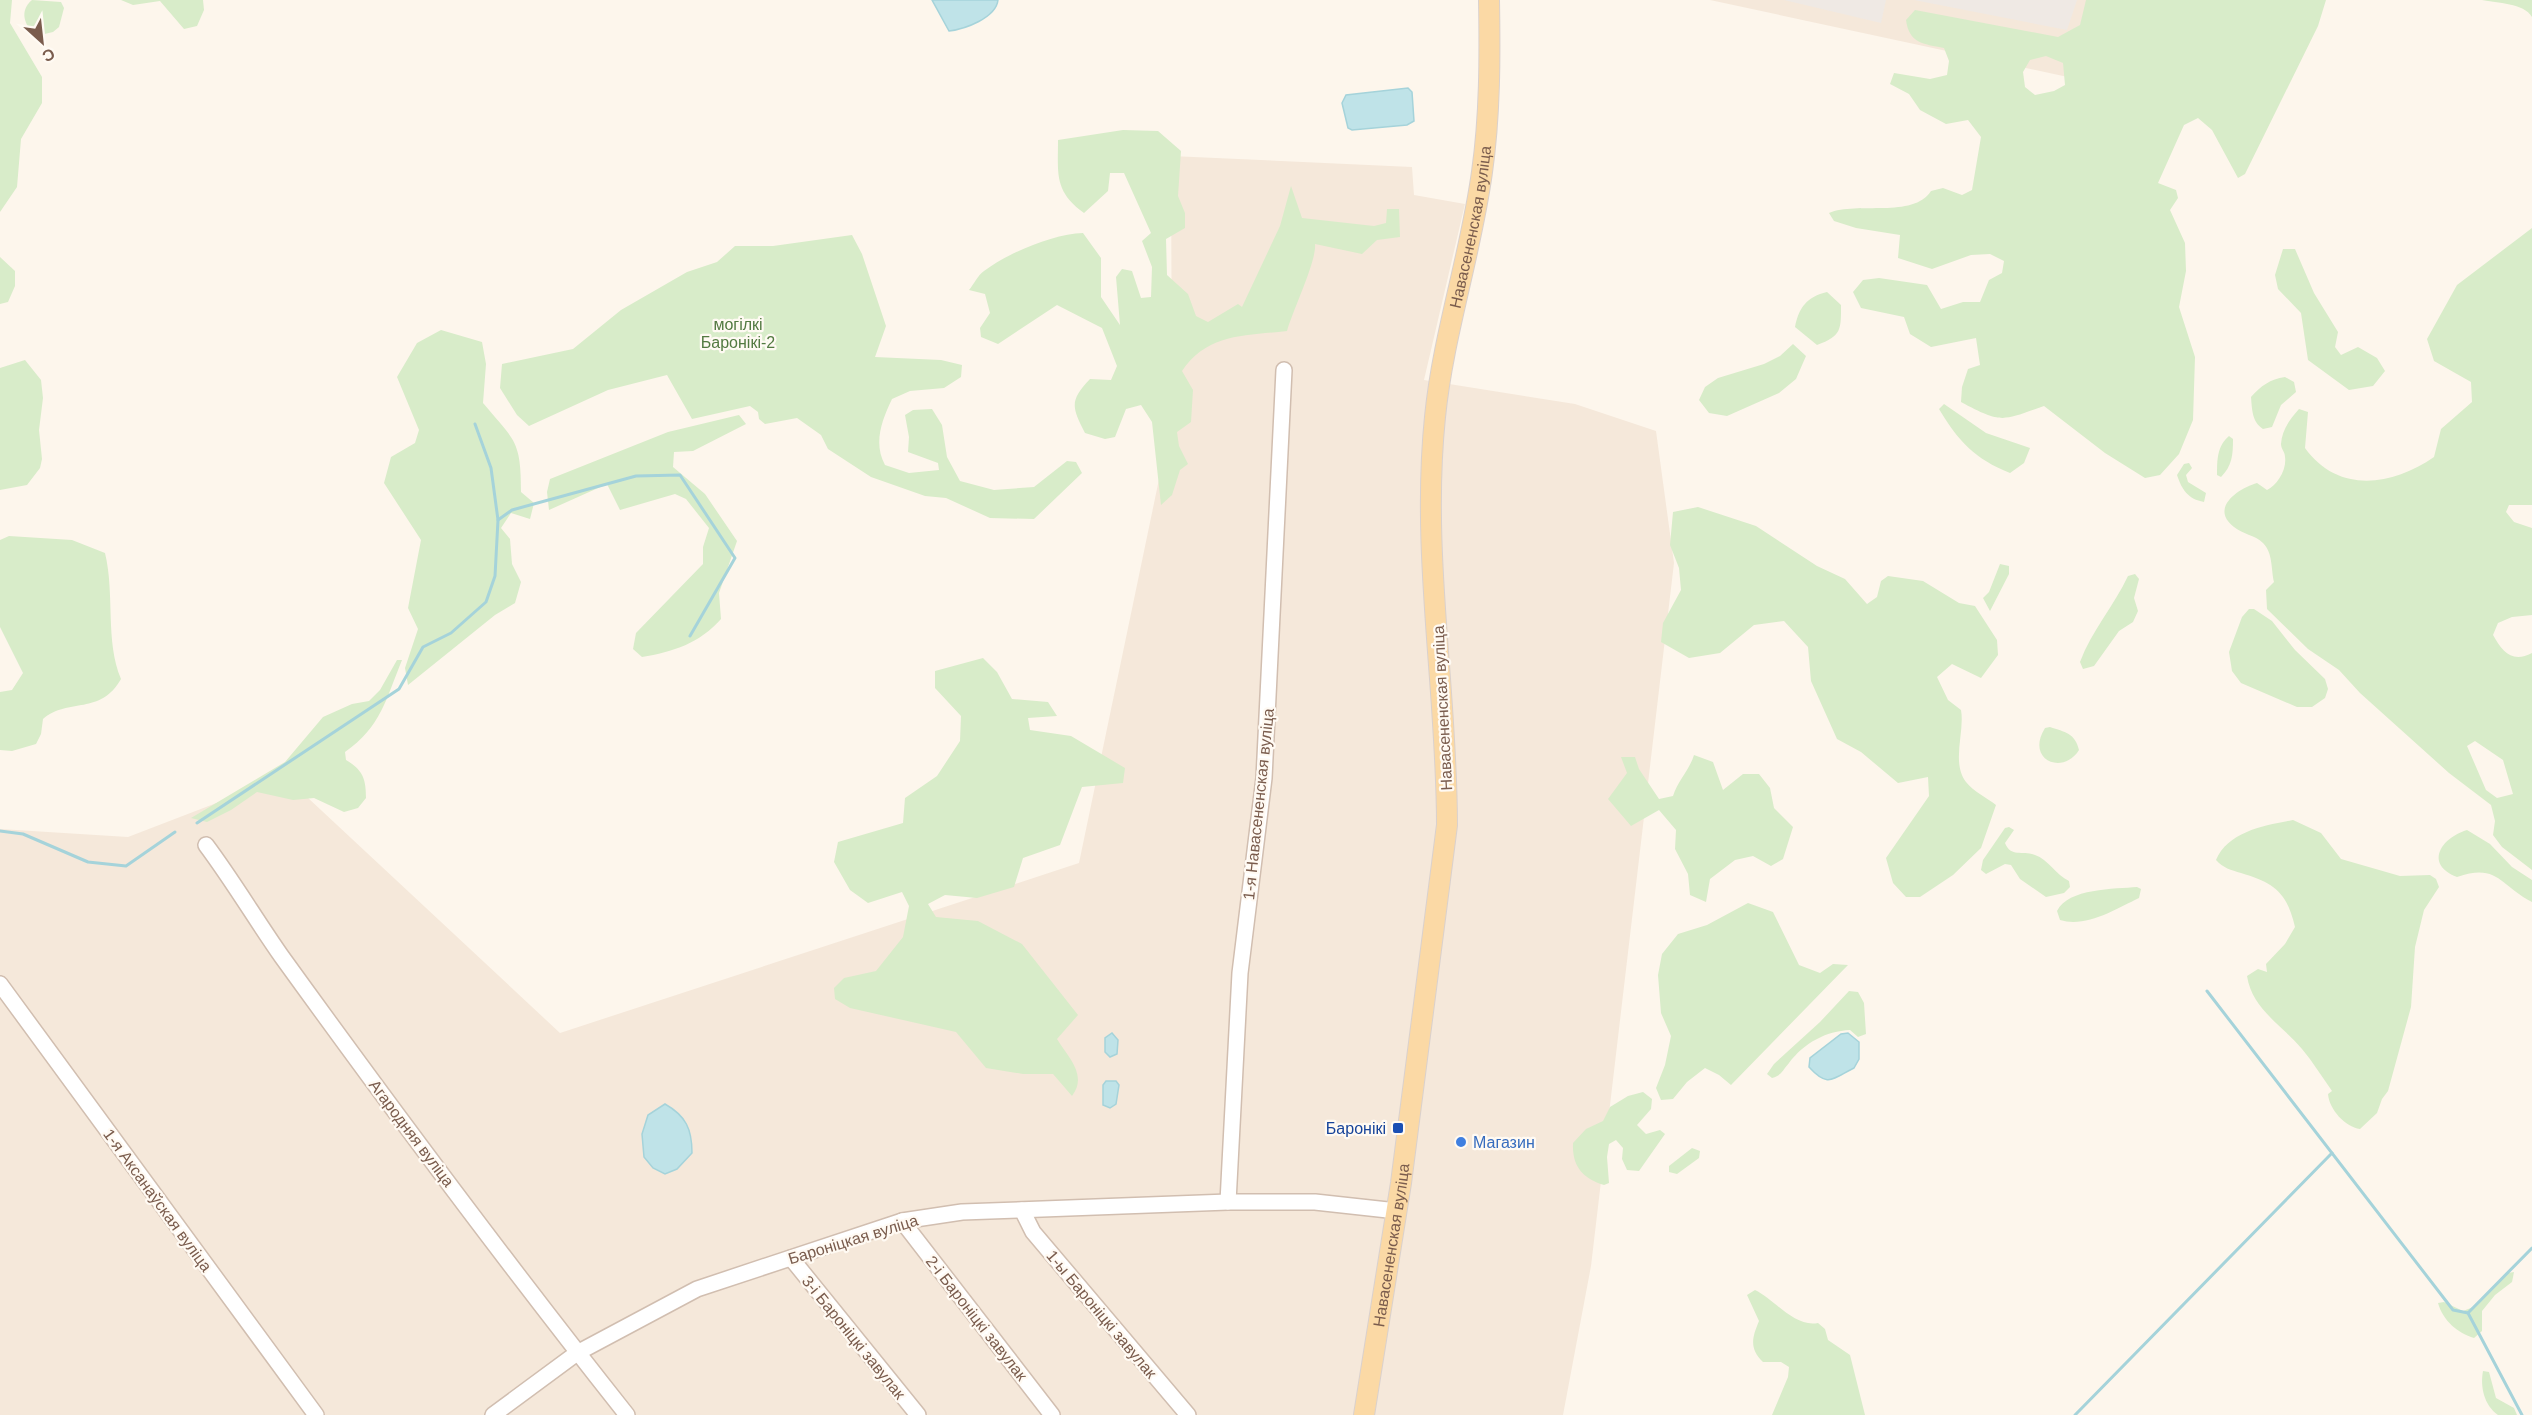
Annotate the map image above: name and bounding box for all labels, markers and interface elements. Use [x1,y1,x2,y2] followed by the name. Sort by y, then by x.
[12,12,72,72] north arrow
[39,45,58,65] text: С
[1446,145,1494,310] street label: Навасененская вуліца
[701,316,775,351] park label: могілкі Баронікі-2
[1430,625,1455,791] street label: Навасененская вуліца
[1240,707,1277,901] street label: 1-я Навасененская вуліца
[366,1077,457,1190] street label: Агародняя вуліца
[1326,1120,1386,1137] place label: Баронікі
[1391,1121,1405,1135] marker: Баронікі
[100,1126,215,1275] street label: 1-я Аксанаўская вуліца
[1473,1134,1535,1151] place label: Магазин
[1454,1135,1468,1149] marker: Магазин
[1370,1162,1412,1328] street label: Навасененская вуліца
[786,1212,920,1267] street label: Бароніцкая вуліца
[1043,1247,1161,1382] street label: 1-ы Бароніцкі завулак
[923,1253,1031,1385] street label: 2-і Бароніцкі завулак
[799,1272,909,1403] street label: 3-і Бароніцкі завулак

